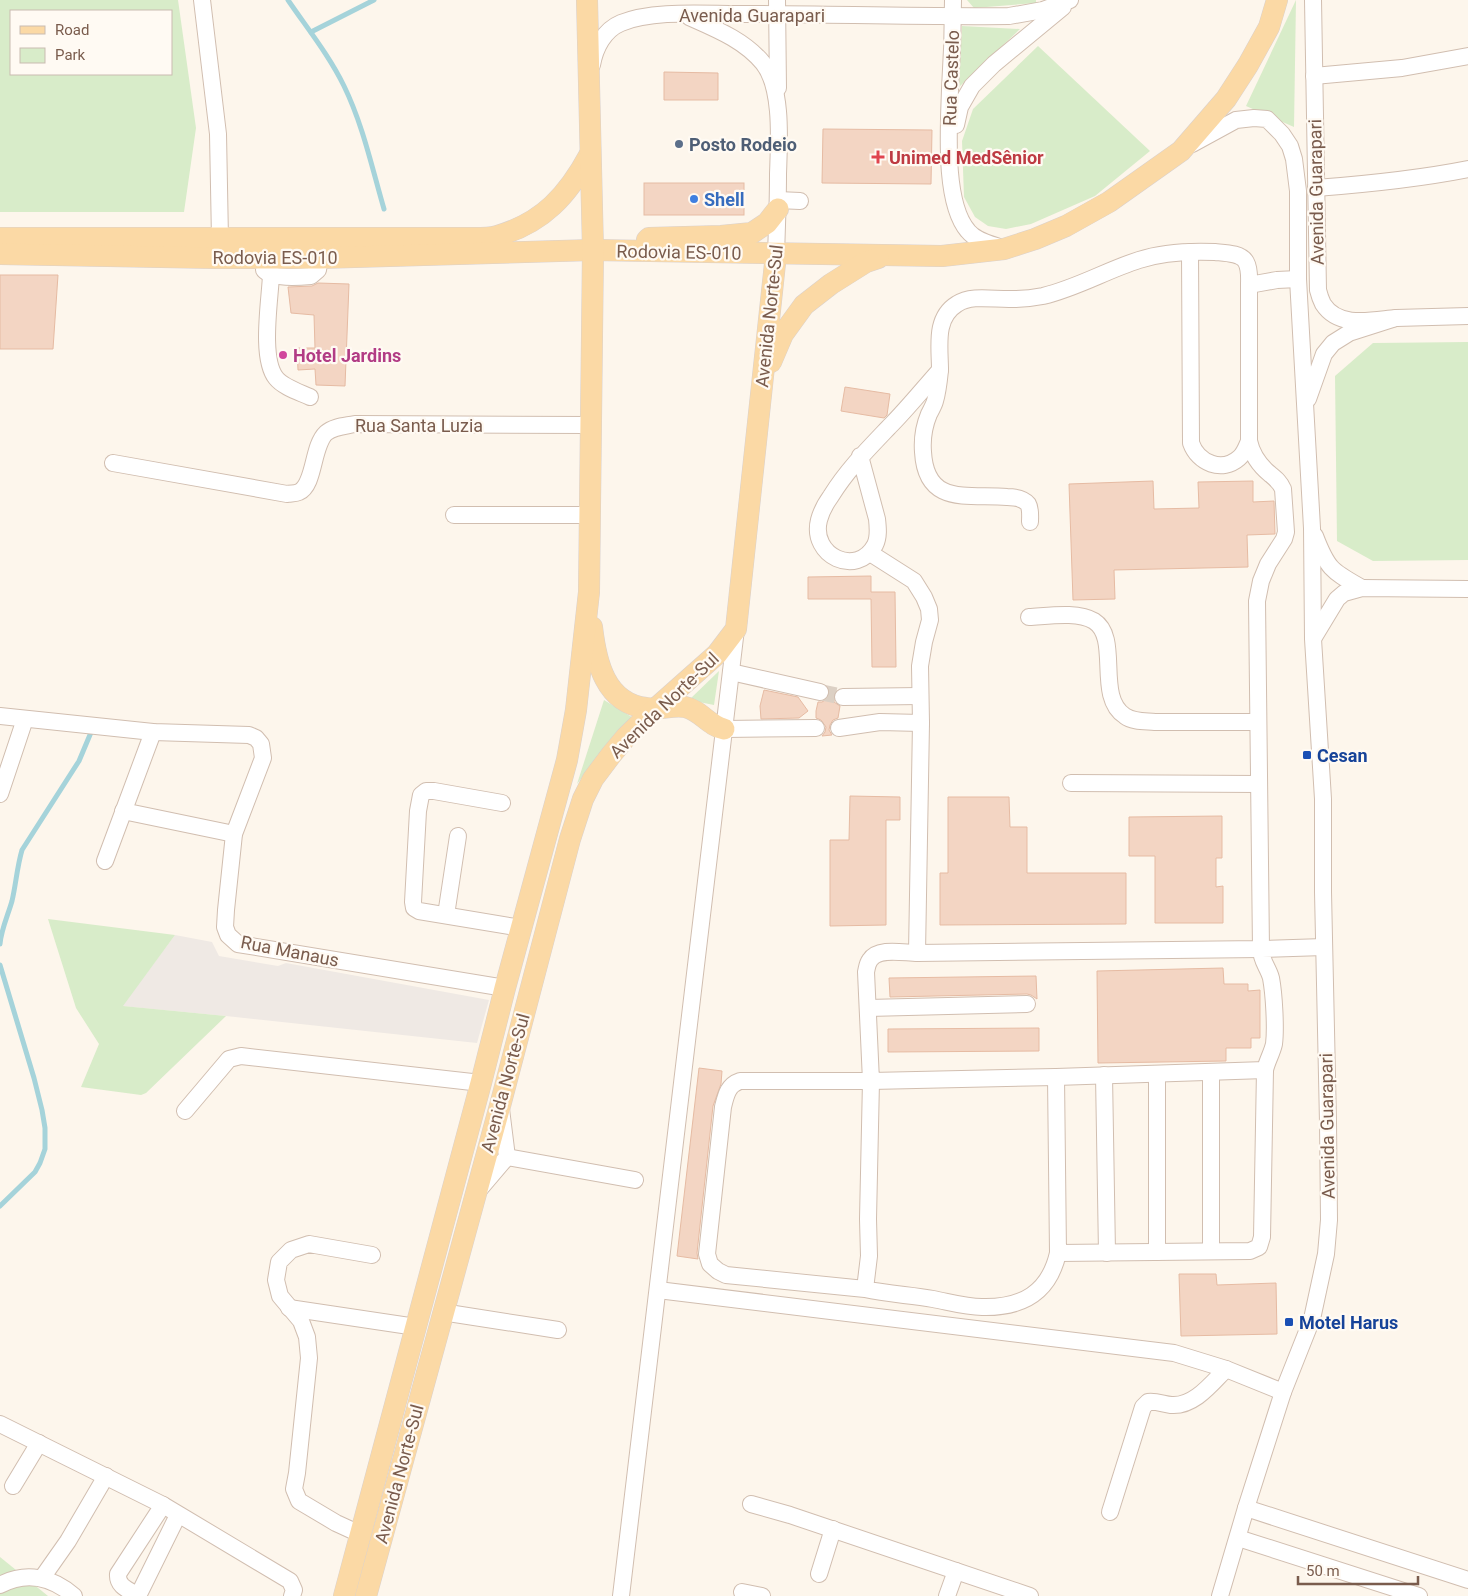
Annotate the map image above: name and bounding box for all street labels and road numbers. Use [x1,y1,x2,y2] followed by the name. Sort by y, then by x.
[679,5,825,26] street label: Avenida Guarapari
[939,30,963,126] street label: Rua Castelo
[1304,119,1328,265] street label: Avenida Guarapari
[616,240,742,264] street label: Rodovia ES-010
[751,244,787,388] street label: Avenida Norte-Sul
[212,247,338,268] street label: Rodovia ES-010
[355,415,483,436] street label: Rua Santa Luzia
[605,648,723,762] street label: Avenida Norte-Sul
[239,931,341,971] street label: Rua Manaus
[476,1011,534,1155] street label: Avenida Norte-Sul
[1315,1053,1339,1199] street label: Avenida Guarapari
[370,1402,428,1546] street label: Avenida Norte-Sul

